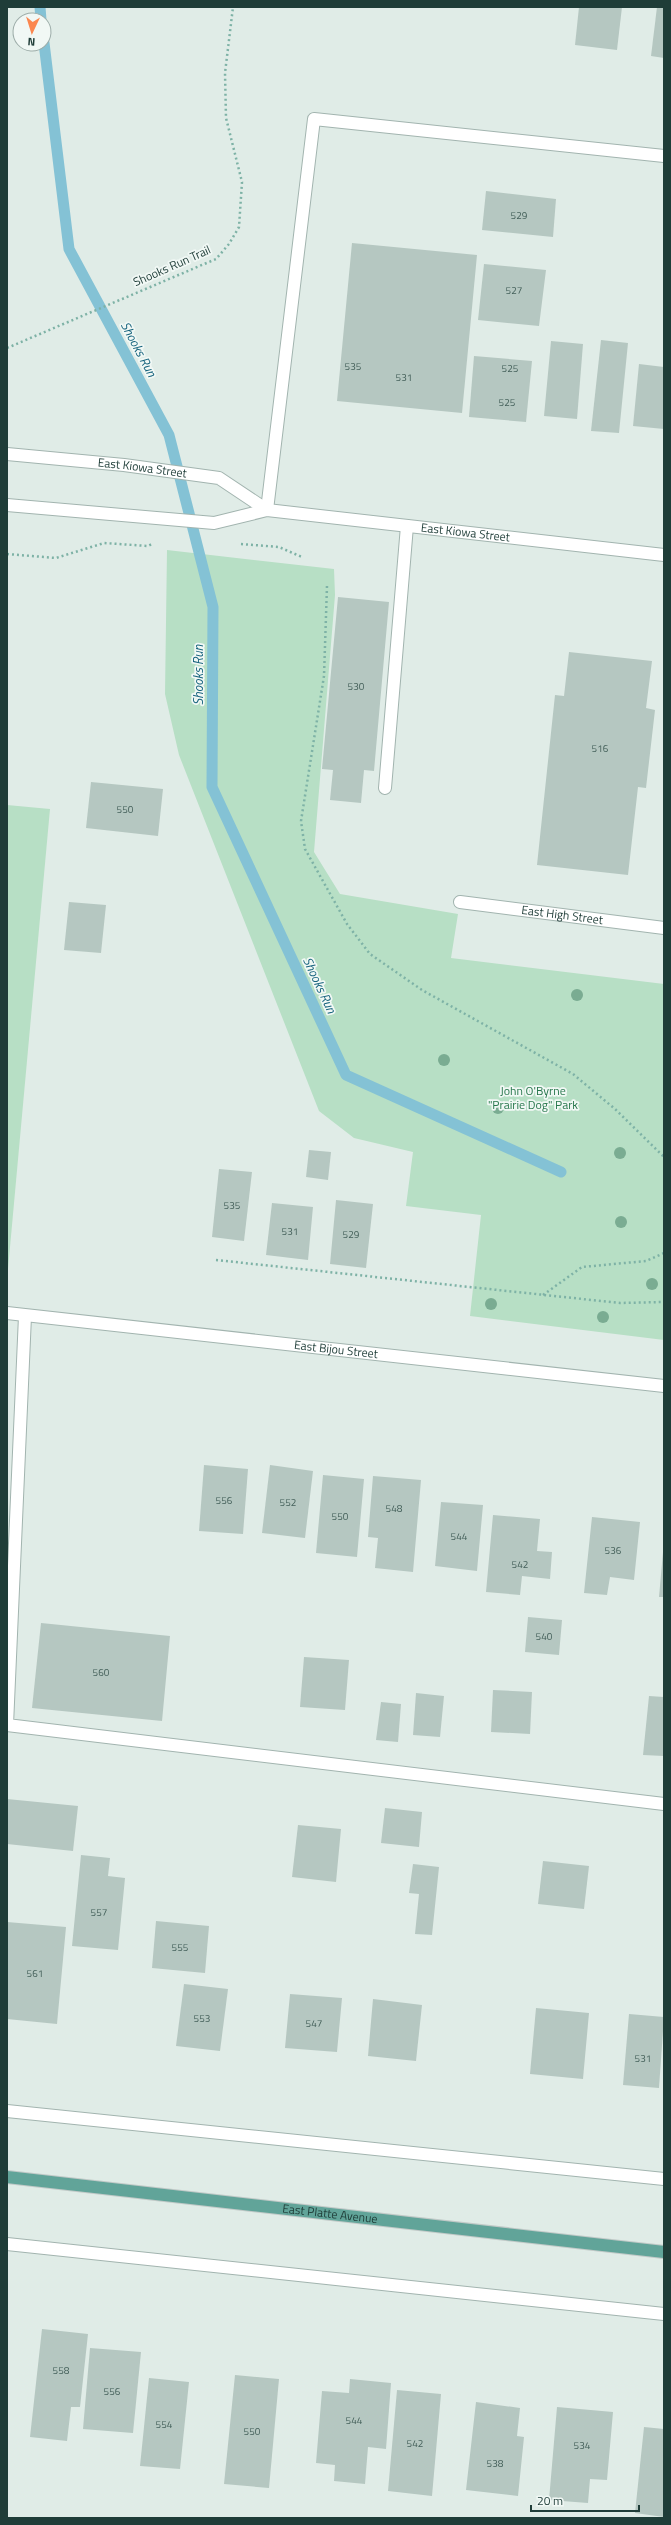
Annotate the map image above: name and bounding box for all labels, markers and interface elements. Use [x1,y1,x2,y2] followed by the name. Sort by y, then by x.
[12,12,52,52] north arrow
[27,34,36,50] text: N
[511,208,528,223] house number: 529
[130,240,214,291] street label: Shooks Run Trail
[506,283,522,298] house number: 527
[116,318,162,381] water label: Shooks Run
[345,359,362,374] house number: 535
[502,361,519,376] house number: 525
[396,370,412,385] house number: 531
[499,395,516,410] house number: 525
[97,453,189,483] street label: East Kiowa Street
[420,518,512,547] street label: East Kiowa Street
[188,644,208,705] water label: Shooks Run
[348,679,365,694] house number: 530
[592,741,609,756] house number: 516
[117,802,134,817] house number: 550
[520,900,605,929] street label: East High Street
[298,953,342,1017] water label: Shooks Run
[488,1081,578,1114] park label: John O'Byrne "Prairie Dog" Park
[224,1198,241,1213] house number: 535
[282,1224,298,1239] house number: 531
[343,1227,360,1242] house number: 529
[293,1335,380,1363] street label: East Bijou Street
[216,1493,233,1508] house number: 556
[280,1495,296,1510] house number: 552
[386,1501,403,1516] house number: 548
[332,1509,349,1524] house number: 550
[451,1529,468,1544] house number: 544
[605,1543,622,1558] house number: 536
[512,1557,528,1572] house number: 542
[536,1629,553,1644] house number: 540
[93,1665,110,1680] house number: 560
[91,1905,107,1920] house number: 557
[172,1940,189,1955] house number: 555
[27,1966,43,1981] house number: 561
[194,2011,210,2026] house number: 553
[306,2016,322,2031] house number: 547
[635,2051,651,2066] house number: 531
[281,2198,379,2228] street label: East Platte Avenue
[53,2363,70,2378] house number: 558
[104,2384,121,2399] house number: 556
[346,2413,363,2428] house number: 544
[156,2417,173,2432] house number: 554
[244,2424,261,2439] house number: 550
[407,2436,423,2451] house number: 542
[574,2438,591,2453] house number: 534
[487,2456,504,2471] house number: 538
[531,2487,639,2513] scale bar
[537,2491,563,2510] text: 20 m

